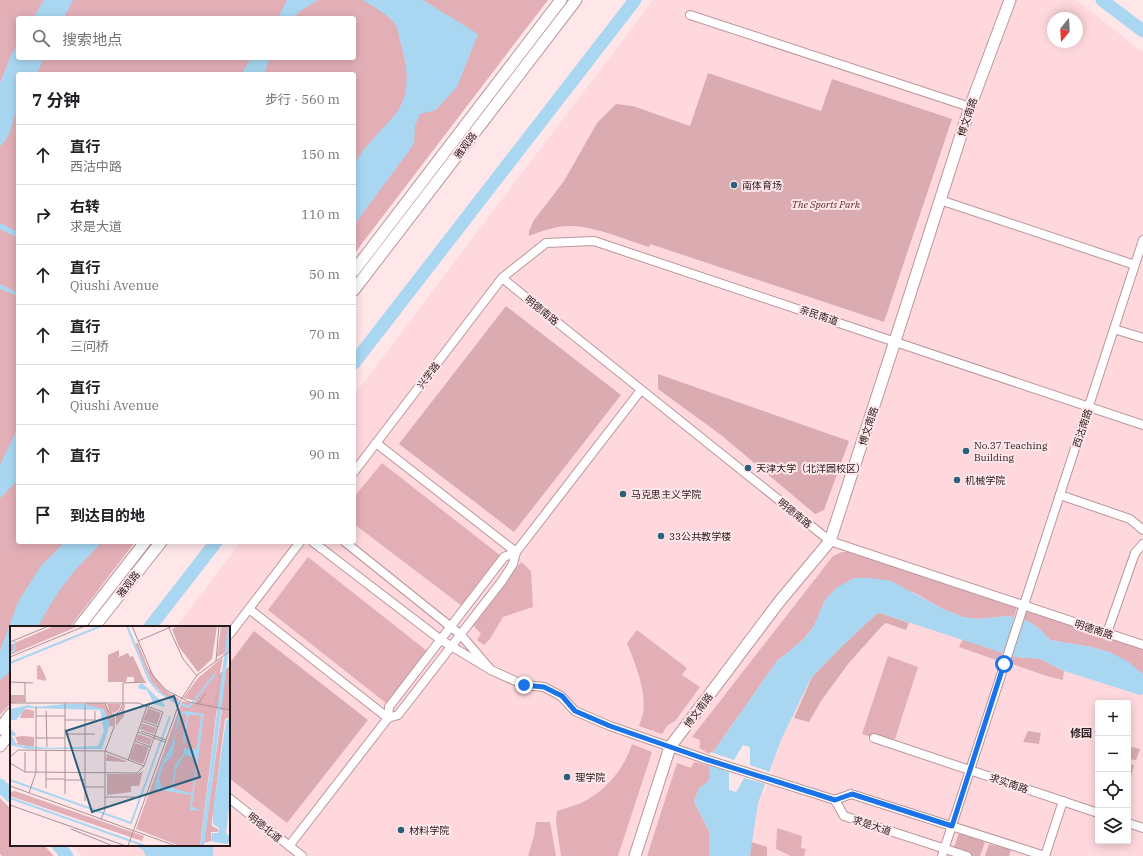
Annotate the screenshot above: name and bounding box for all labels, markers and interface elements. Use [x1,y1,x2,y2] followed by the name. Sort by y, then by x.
[1047,12,1083,48] north arrow
[16,16,356,60] search box
[30,27,52,49] icon: search
[62,30,122,49] text: 搜索地点
[32,89,80,111] text: 7 分钟
[265,91,340,108] text: 步行 · 560 m
[955,96,980,138] street label: 博文南路
[451,129,480,161] street label: 雅观路
[70,137,100,156] text: 直行
[32,144,54,166] icon: ahead
[301,146,340,163] text: 150 m
[70,158,122,175] text: 西沽中路
[742,179,782,192] place label: 南体育场
[729,180,739,190] marker: 南体育场
[70,197,100,216] text: 右转
[792,198,861,211] park label: The Sports Park
[32,204,54,226] icon: right
[301,206,340,223] text: 110 m
[70,218,122,235] text: 求是大道
[70,258,100,277] text: 直行
[32,264,54,286] icon: ahead
[309,266,340,283] text: 50 m
[70,277,159,294] text: Qiushi Avenue
[522,293,561,328] street label: 明德南路
[798,303,840,328] street label: 亲民南道
[70,317,100,336] text: 直行
[32,324,54,346] icon: ahead
[309,326,340,343] text: 70 m
[70,338,109,355] text: 三问桥
[414,359,443,391] street label: 兴学路
[70,378,100,397] text: 直行
[32,384,54,406] icon: ahead
[309,386,340,403] text: 90 m
[70,397,159,414] text: Qiushi Avenue
[856,405,881,447] street label: 博文南路
[1070,407,1095,449] street label: 西沽南路
[974,439,1048,464] place label: No.37 Teaching Building
[32,444,54,466] icon: ahead
[70,446,100,465] text: 直行
[309,446,340,463] text: 90 m
[961,446,971,456] marker: No.37 Teaching Building
[756,462,866,475] place label: 天津大学（北洋园校区）
[743,463,753,473] marker: 天津大学（北洋园校区）
[965,474,1005,487] place label: 机械学院
[952,475,962,485] marker: 机械学院
[631,488,701,501] place label: 马克思主义学院
[618,489,628,499] marker: 马克思主义学院
[775,496,814,531] street label: 明德南路
[32,504,54,526] icon: arrive
[70,506,145,525] text: 到达目的地
[669,530,731,543] place label: 33公共教学楼
[656,531,666,541] marker: 33公共教学楼
[114,568,143,600] street label: 雅观路
[1073,617,1115,642] street label: 明德南路
[10,626,230,846] inset map
[995,655,1013,673] route start
[515,676,533,694] route end
[681,690,716,730] street label: 博文南路
[1095,700,1131,844] map controls
[1095,700,1131,736] button: +
[1070,726,1092,740] district label: 修园
[1095,736,1131,772] button: −
[575,771,605,784] place label: 理学院
[988,771,1030,796] street label: 求实南路
[562,772,572,782] marker: 理学院
[1095,772,1131,808] button: locate
[1095,808,1131,844] button: layers
[245,810,284,845] street label: 明德北道
[851,813,893,838] street label: 求是大道
[409,824,449,837] place label: 材料学院
[396,825,406,835] marker: 材料学院

